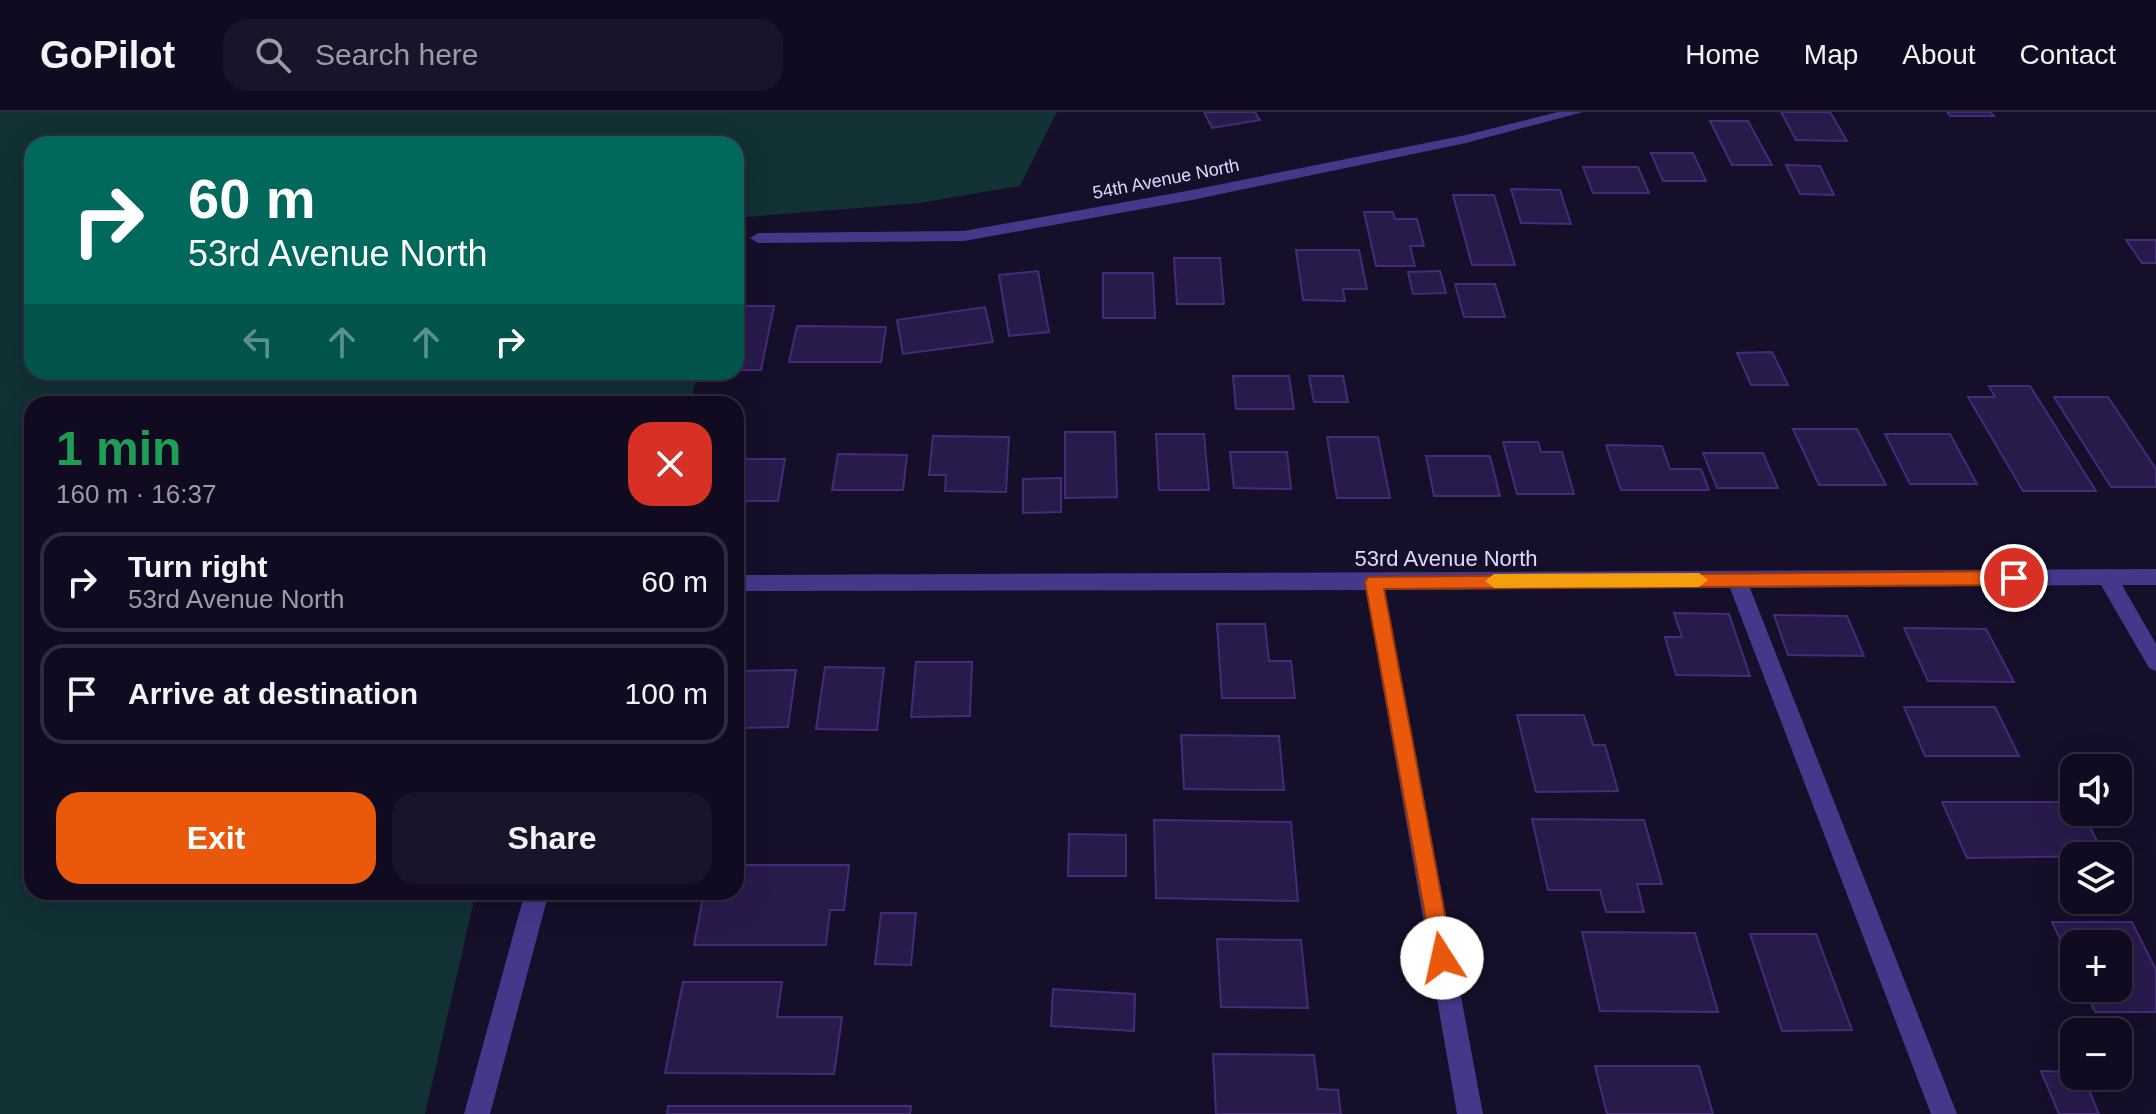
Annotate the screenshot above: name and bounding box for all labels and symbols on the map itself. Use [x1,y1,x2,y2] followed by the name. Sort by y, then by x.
[1091,155,1241,203] street label: 54th Avenue North
[1980,544,2048,612] pin
[1354,546,1538,571] street label: 53rd Avenue North
[1400,916,1484,1000] position arrow

